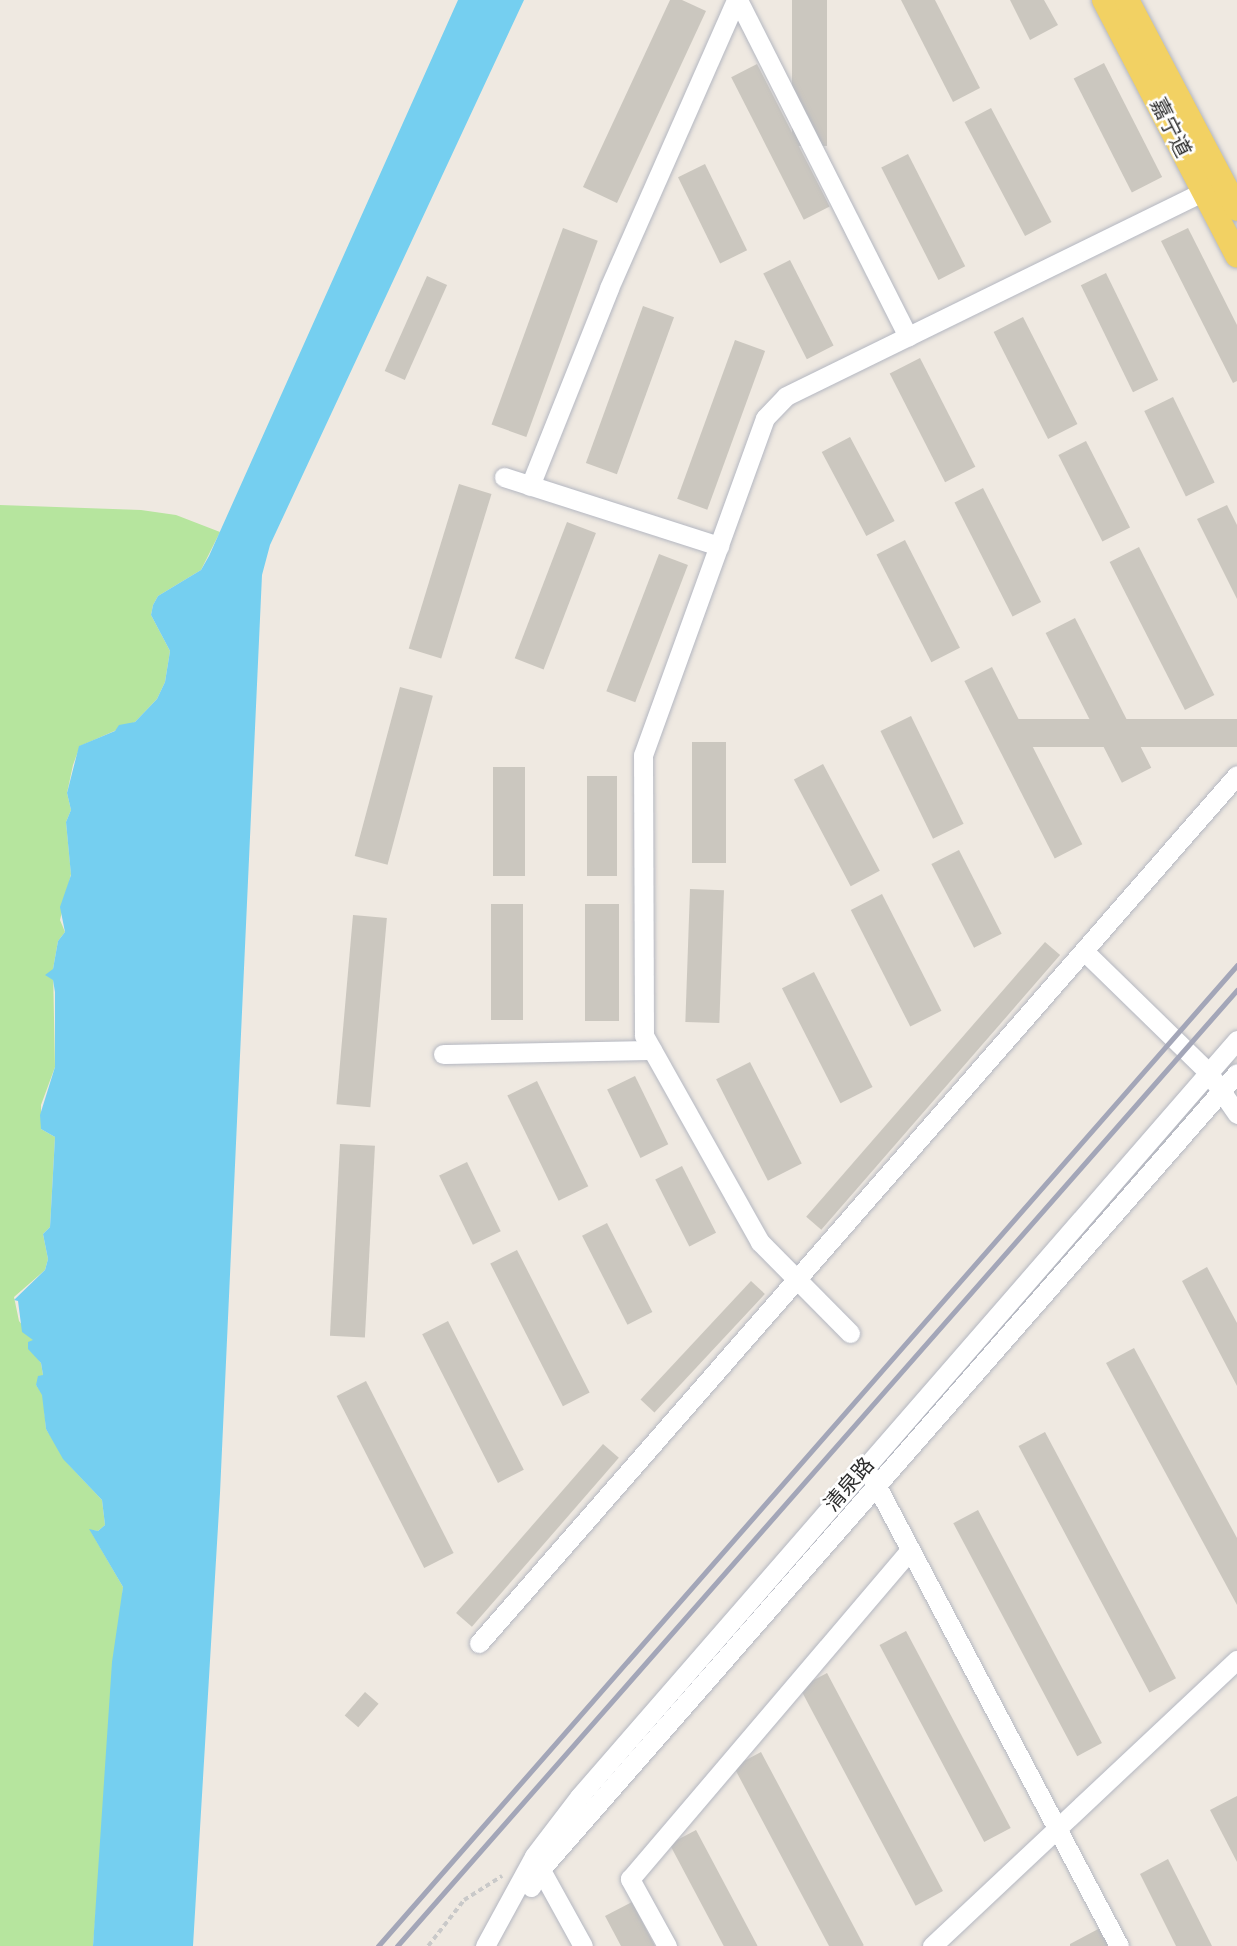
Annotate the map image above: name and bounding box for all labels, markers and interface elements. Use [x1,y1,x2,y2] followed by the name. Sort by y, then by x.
[1144,94,1196,162] street label: 嘉宁道
[820,1453,880,1517] street label: 清泉路

